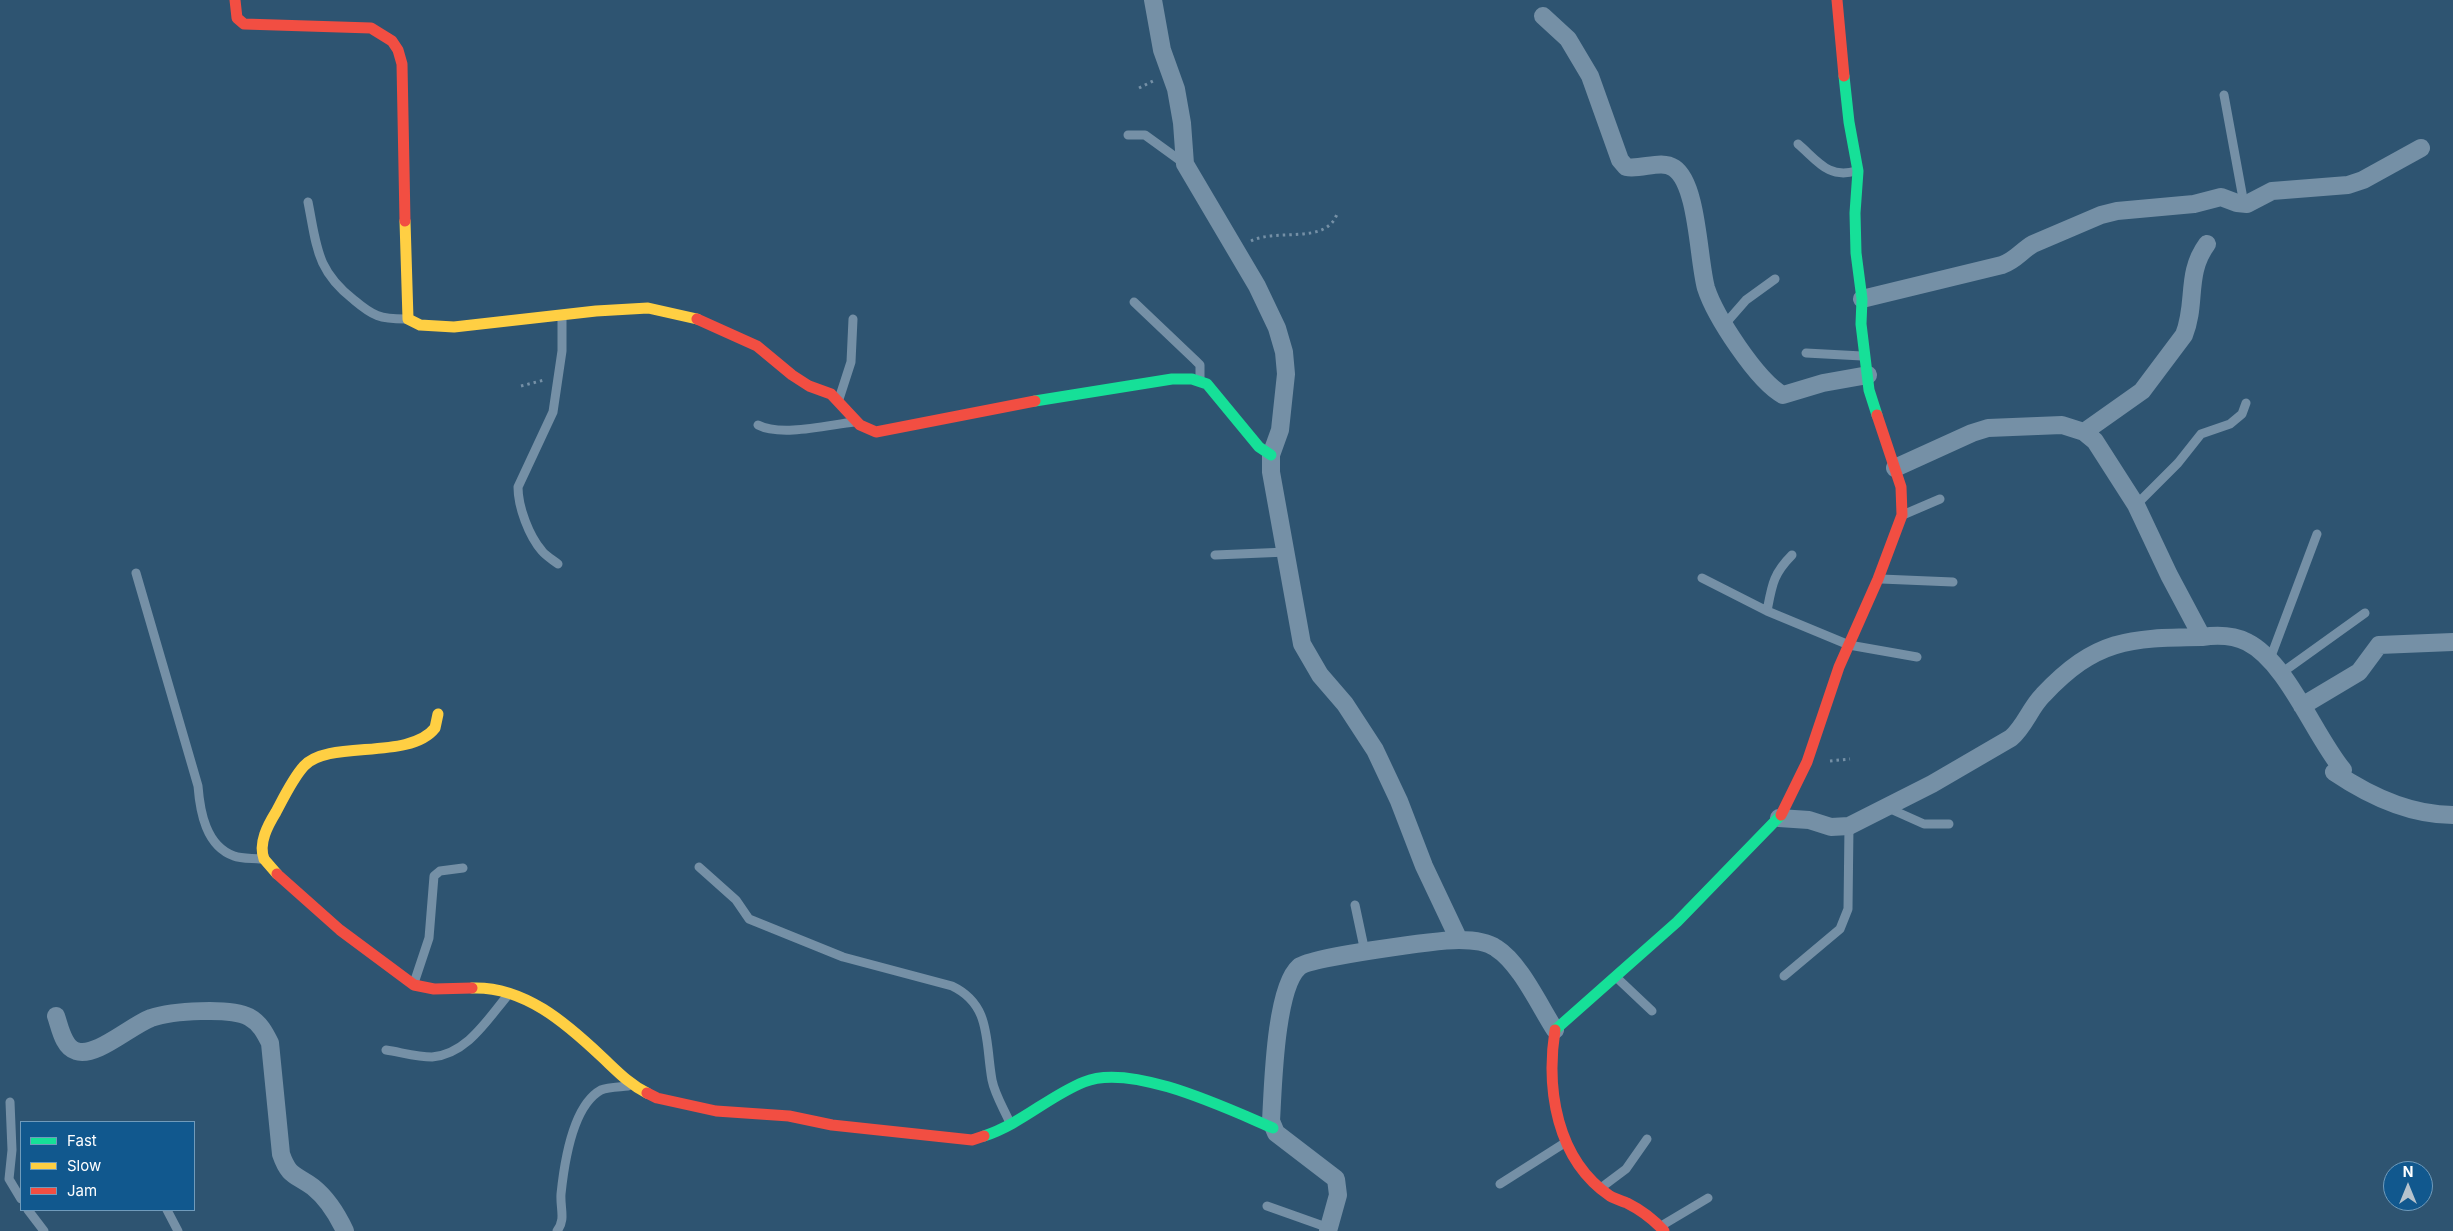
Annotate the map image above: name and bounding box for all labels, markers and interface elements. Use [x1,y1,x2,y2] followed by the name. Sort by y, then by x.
[20,1121,195,1211] legend
[67,1131,97,1150] text: Fast
[67,1156,101,1175] text: Slow
[2383,1161,2433,1211] north arrow
[2403,1163,2413,1180] text: N
[67,1181,97,1200] text: Jam

